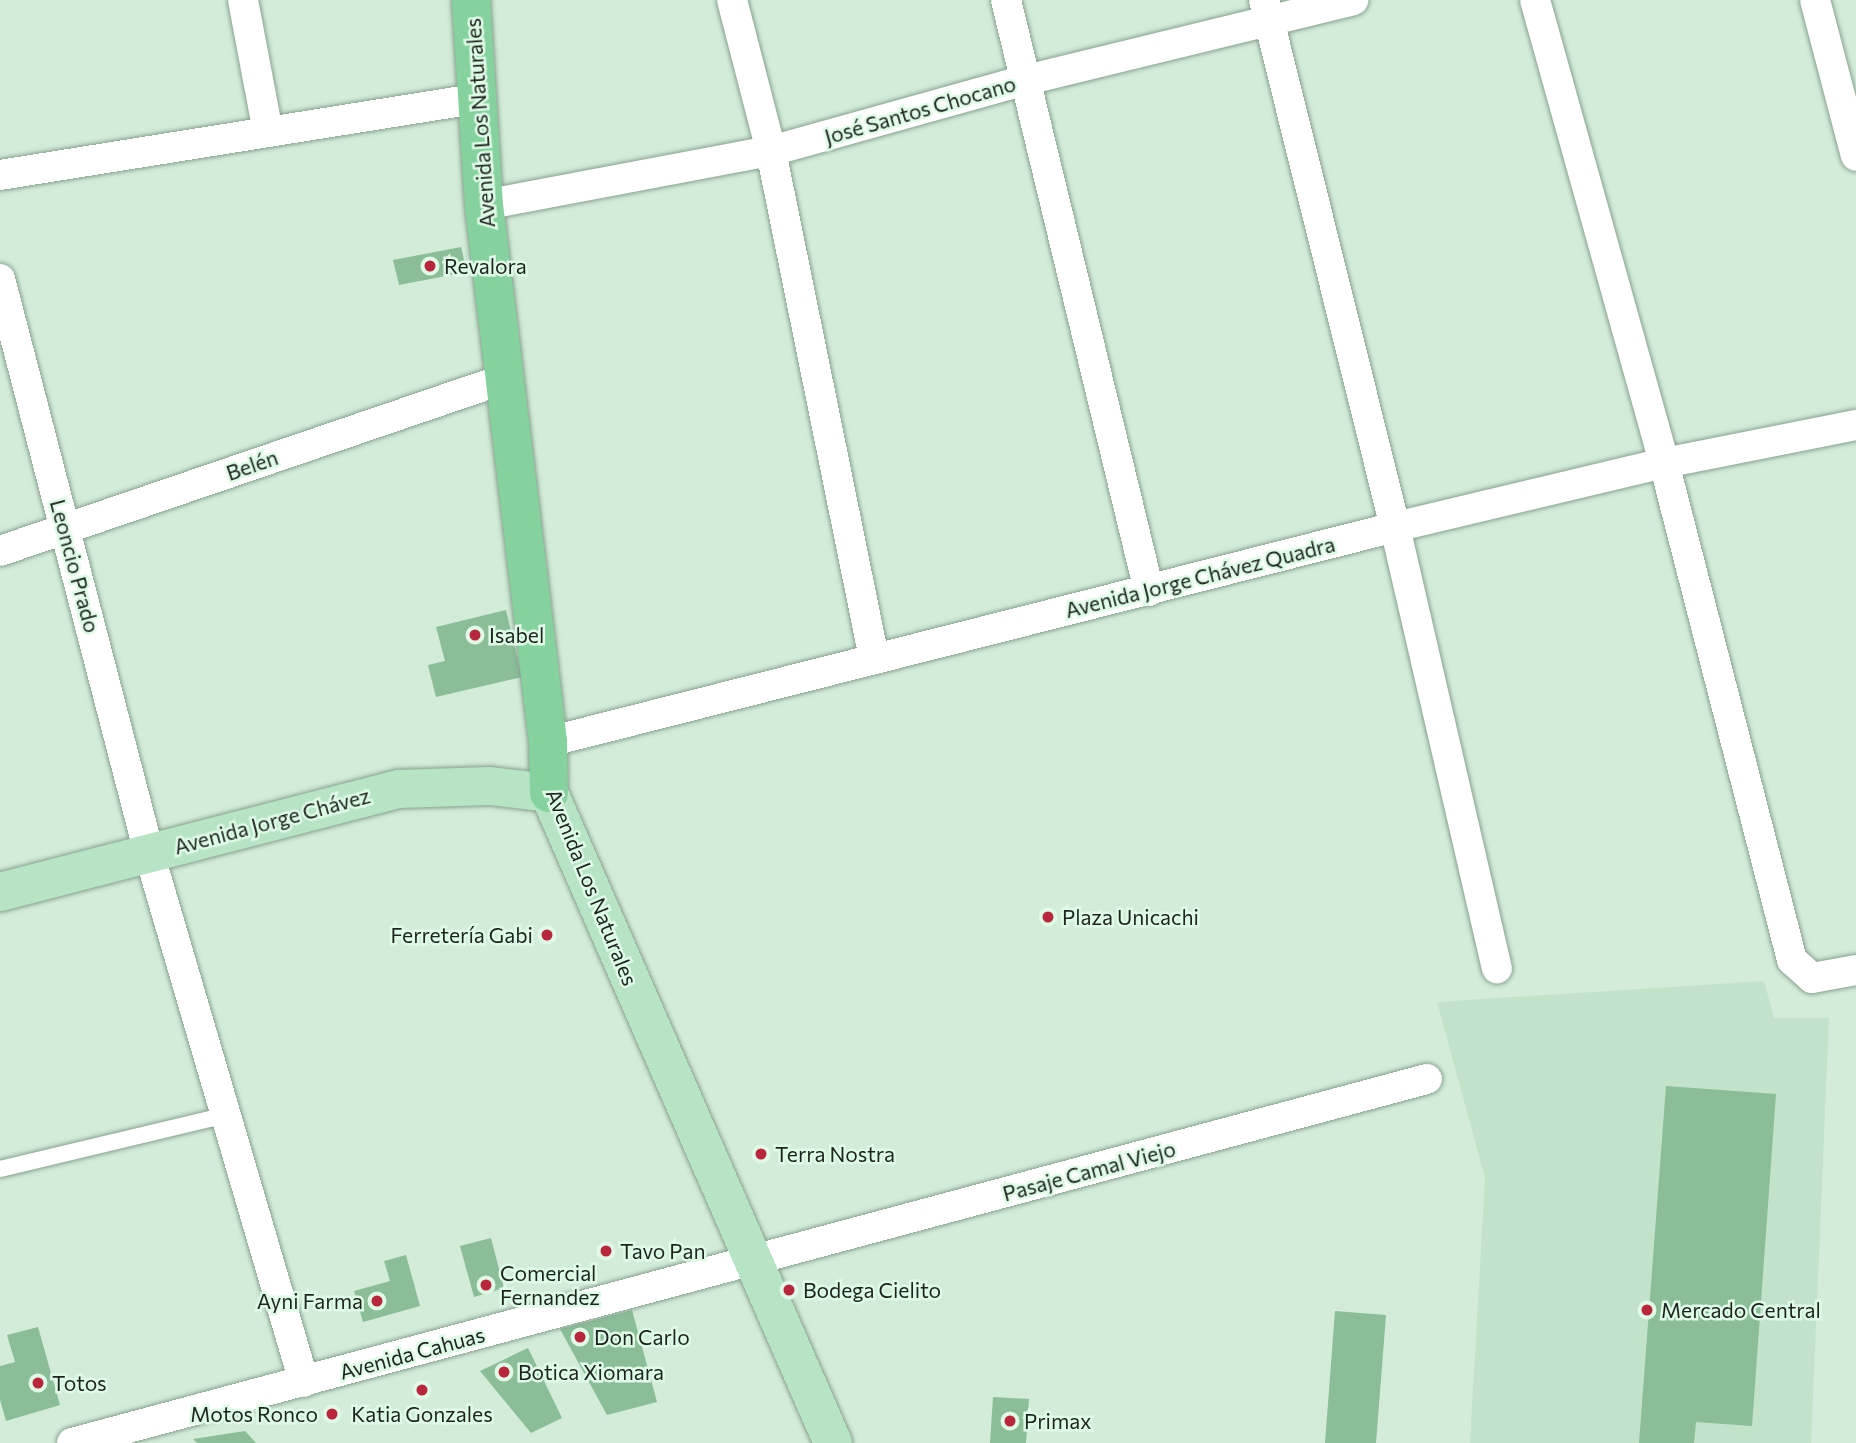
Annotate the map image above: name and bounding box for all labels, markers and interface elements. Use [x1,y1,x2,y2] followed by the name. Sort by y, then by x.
[460,17,500,229] street label: Avenida Los Naturales
[821,71,1019,149] street label: José Santos Chocano
[444,253,527,279] place label: Revalora
[422,258,438,274] marker: Revalora
[223,444,281,486] street label: Belén
[45,497,105,635] street label: Leoncio Prado
[1062,531,1338,623] street label: Avenida Jorge Chávez Quadra
[489,622,544,648] place label: Isabel
[467,627,483,643] marker: Isabel
[171,783,373,859] street label: Avenida Jorge Chávez
[541,785,643,989] street label: Avenida Los Naturales
[1062,904,1199,930] place label: Plaza Unicachi
[1040,909,1056,925] marker: Plaza Unicachi
[390,922,533,948] place label: Ferretería Gabi
[539,927,555,943] marker: Ferretería Gabi
[1000,1136,1178,1206] street label: Pasaje Camal Viejo
[775,1141,895,1167] place label: Terra Nostra
[753,1146,769,1162] marker: Terra Nostra
[620,1238,706,1264] place label: Tavo Pan
[598,1243,614,1259] marker: Tavo Pan
[500,1260,600,1310] place label: Comercial Fernandez
[478,1277,494,1293] marker: Comercial Fernandez
[803,1277,941,1303] place label: Bodega Cielito
[781,1282,797,1298] marker: Bodega Cielito
[257,1288,363,1314] place label: Ayni Farma
[369,1293,385,1309] marker: Ayni Farma
[1661,1297,1821,1323] place label: Mercado Central
[1639,1302,1655,1318] marker: Mercado Central
[337,1321,487,1385] street label: Avenida Cahuas
[594,1324,690,1350] place label: Don Carlo
[572,1329,588,1345] marker: Don Carlo
[518,1359,664,1385] place label: Botica Xiomara
[496,1364,512,1380] marker: Botica Xiomara
[52,1370,107,1396] place label: Totos
[30,1375,46,1391] marker: Totos
[414,1382,430,1398] marker: Katia Gonzales
[190,1401,318,1427] place label: Motos Ronco
[351,1401,493,1427] place label: Katia Gonzales
[324,1406,340,1422] marker: Motos Ronco
[1024,1408,1091,1434] place label: Primax
[1002,1413,1018,1429] marker: Primax

